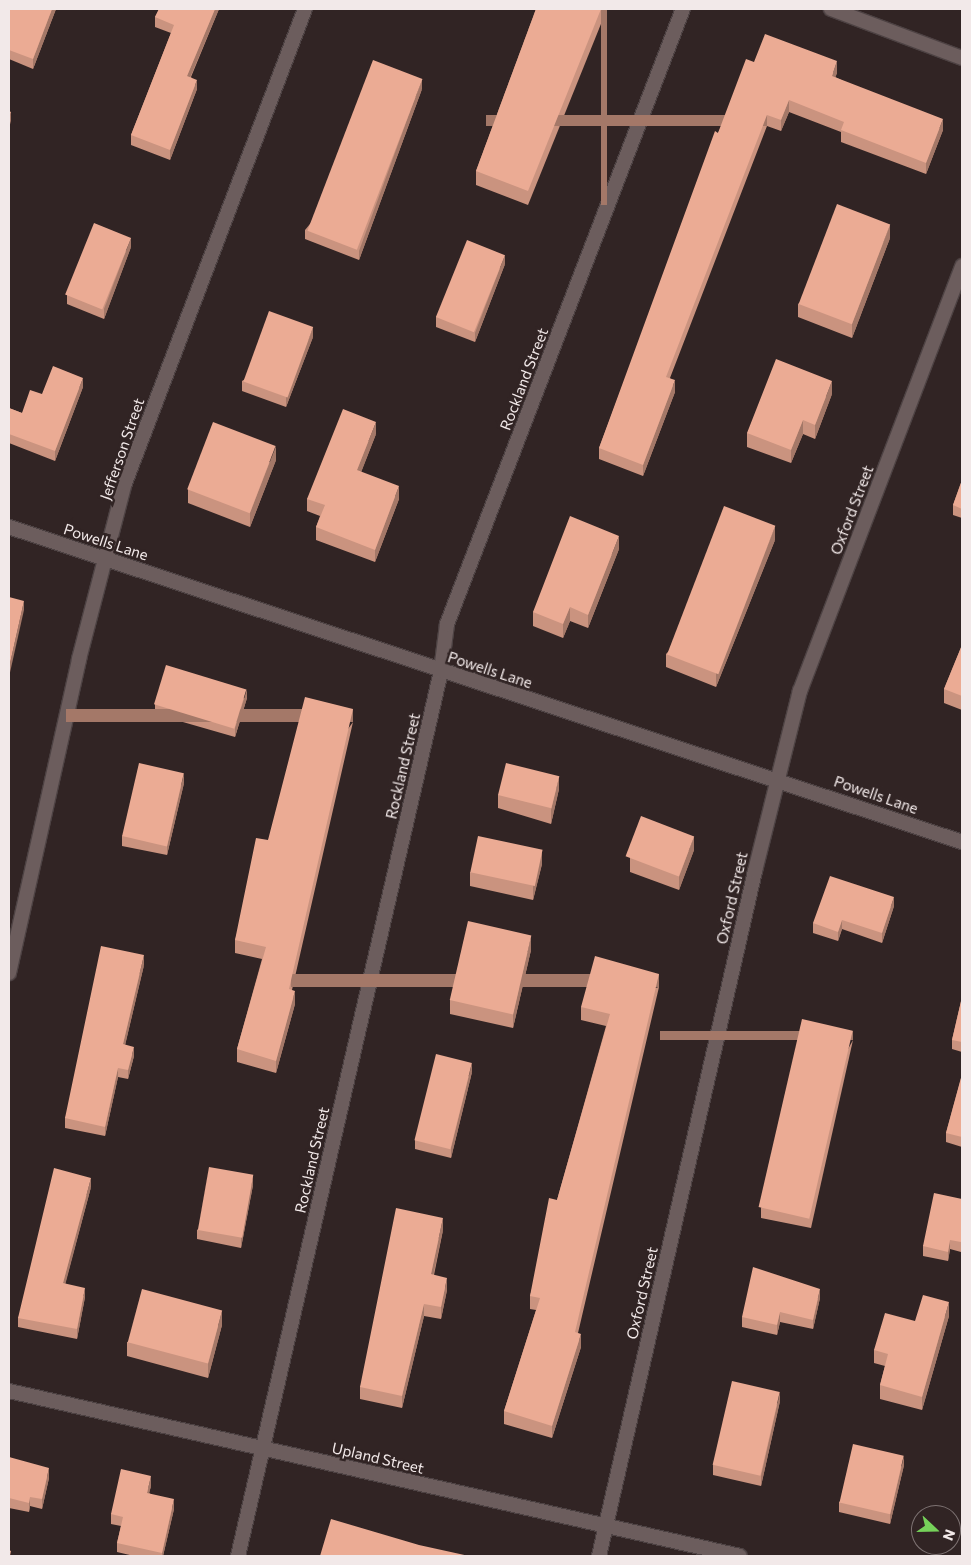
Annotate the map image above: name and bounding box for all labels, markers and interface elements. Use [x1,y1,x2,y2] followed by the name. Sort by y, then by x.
[496,325,552,433] street label: Rockland Street
[96,396,148,502] street label: Jefferson Street
[827,463,877,557] street label: Oxford Street
[61,520,151,564] street label: Powells Lane
[445,648,535,692] street label: Powells Lane
[382,711,424,821] street label: Rockland Street
[832,772,920,818] street label: Powells Lane
[713,850,751,946] street label: Oxford Street
[291,1105,333,1215] street label: Rockland Street
[623,1245,661,1341] street label: Oxford Street
[330,1439,426,1477] street label: Upland Street
[911,1505,961,1555] north arrow
[940,1527,959,1543] text: N

